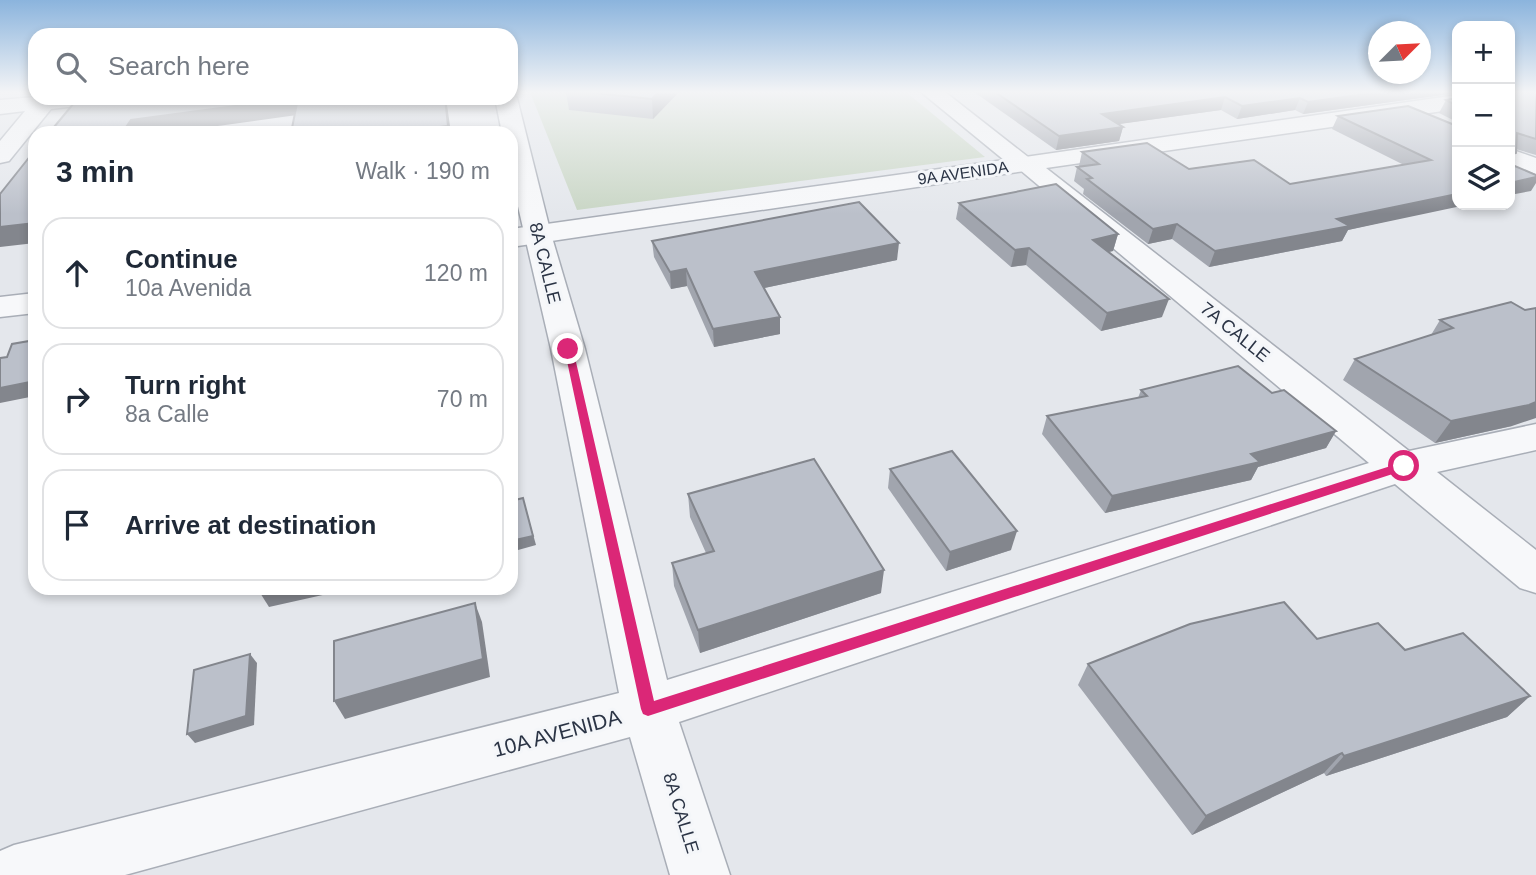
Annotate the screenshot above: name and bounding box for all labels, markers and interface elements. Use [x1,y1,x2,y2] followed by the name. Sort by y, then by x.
[1368,21,1431,84] north arrow
[1452,21,1515,210] map controls
[1452,21,1515,84] button: +
[28,28,518,105] search box
[52,48,90,86] icon: search
[108,51,250,81] text: Search here
[1452,84,1515,147] button: −
[1452,147,1515,210] button: layers
[56,155,134,188] text: 3 min
[355,158,490,184] text: Walk · 190 m
[917,158,1010,188] street label: 9A AVENIDA
[525,220,565,306] street label: 8A CALLE
[125,244,238,274] text: Continue
[58,254,96,292] icon: ahead
[424,260,488,286] text: 120 m
[125,275,251,301] text: 10a Avenida
[1196,298,1274,366] street label: 7A CALLE
[552,333,583,364] route end
[125,370,246,400] text: Turn right
[58,380,96,418] icon: right
[437,386,488,412] text: 70 m
[125,401,209,427] text: 8a Calle
[1388,450,1419,481] route start
[58,506,96,544] icon: arrive
[125,510,376,540] text: Arrive at destination
[490,705,624,761] street label: 10A AVENIDA
[659,770,703,856] street label: 8A CALLE

